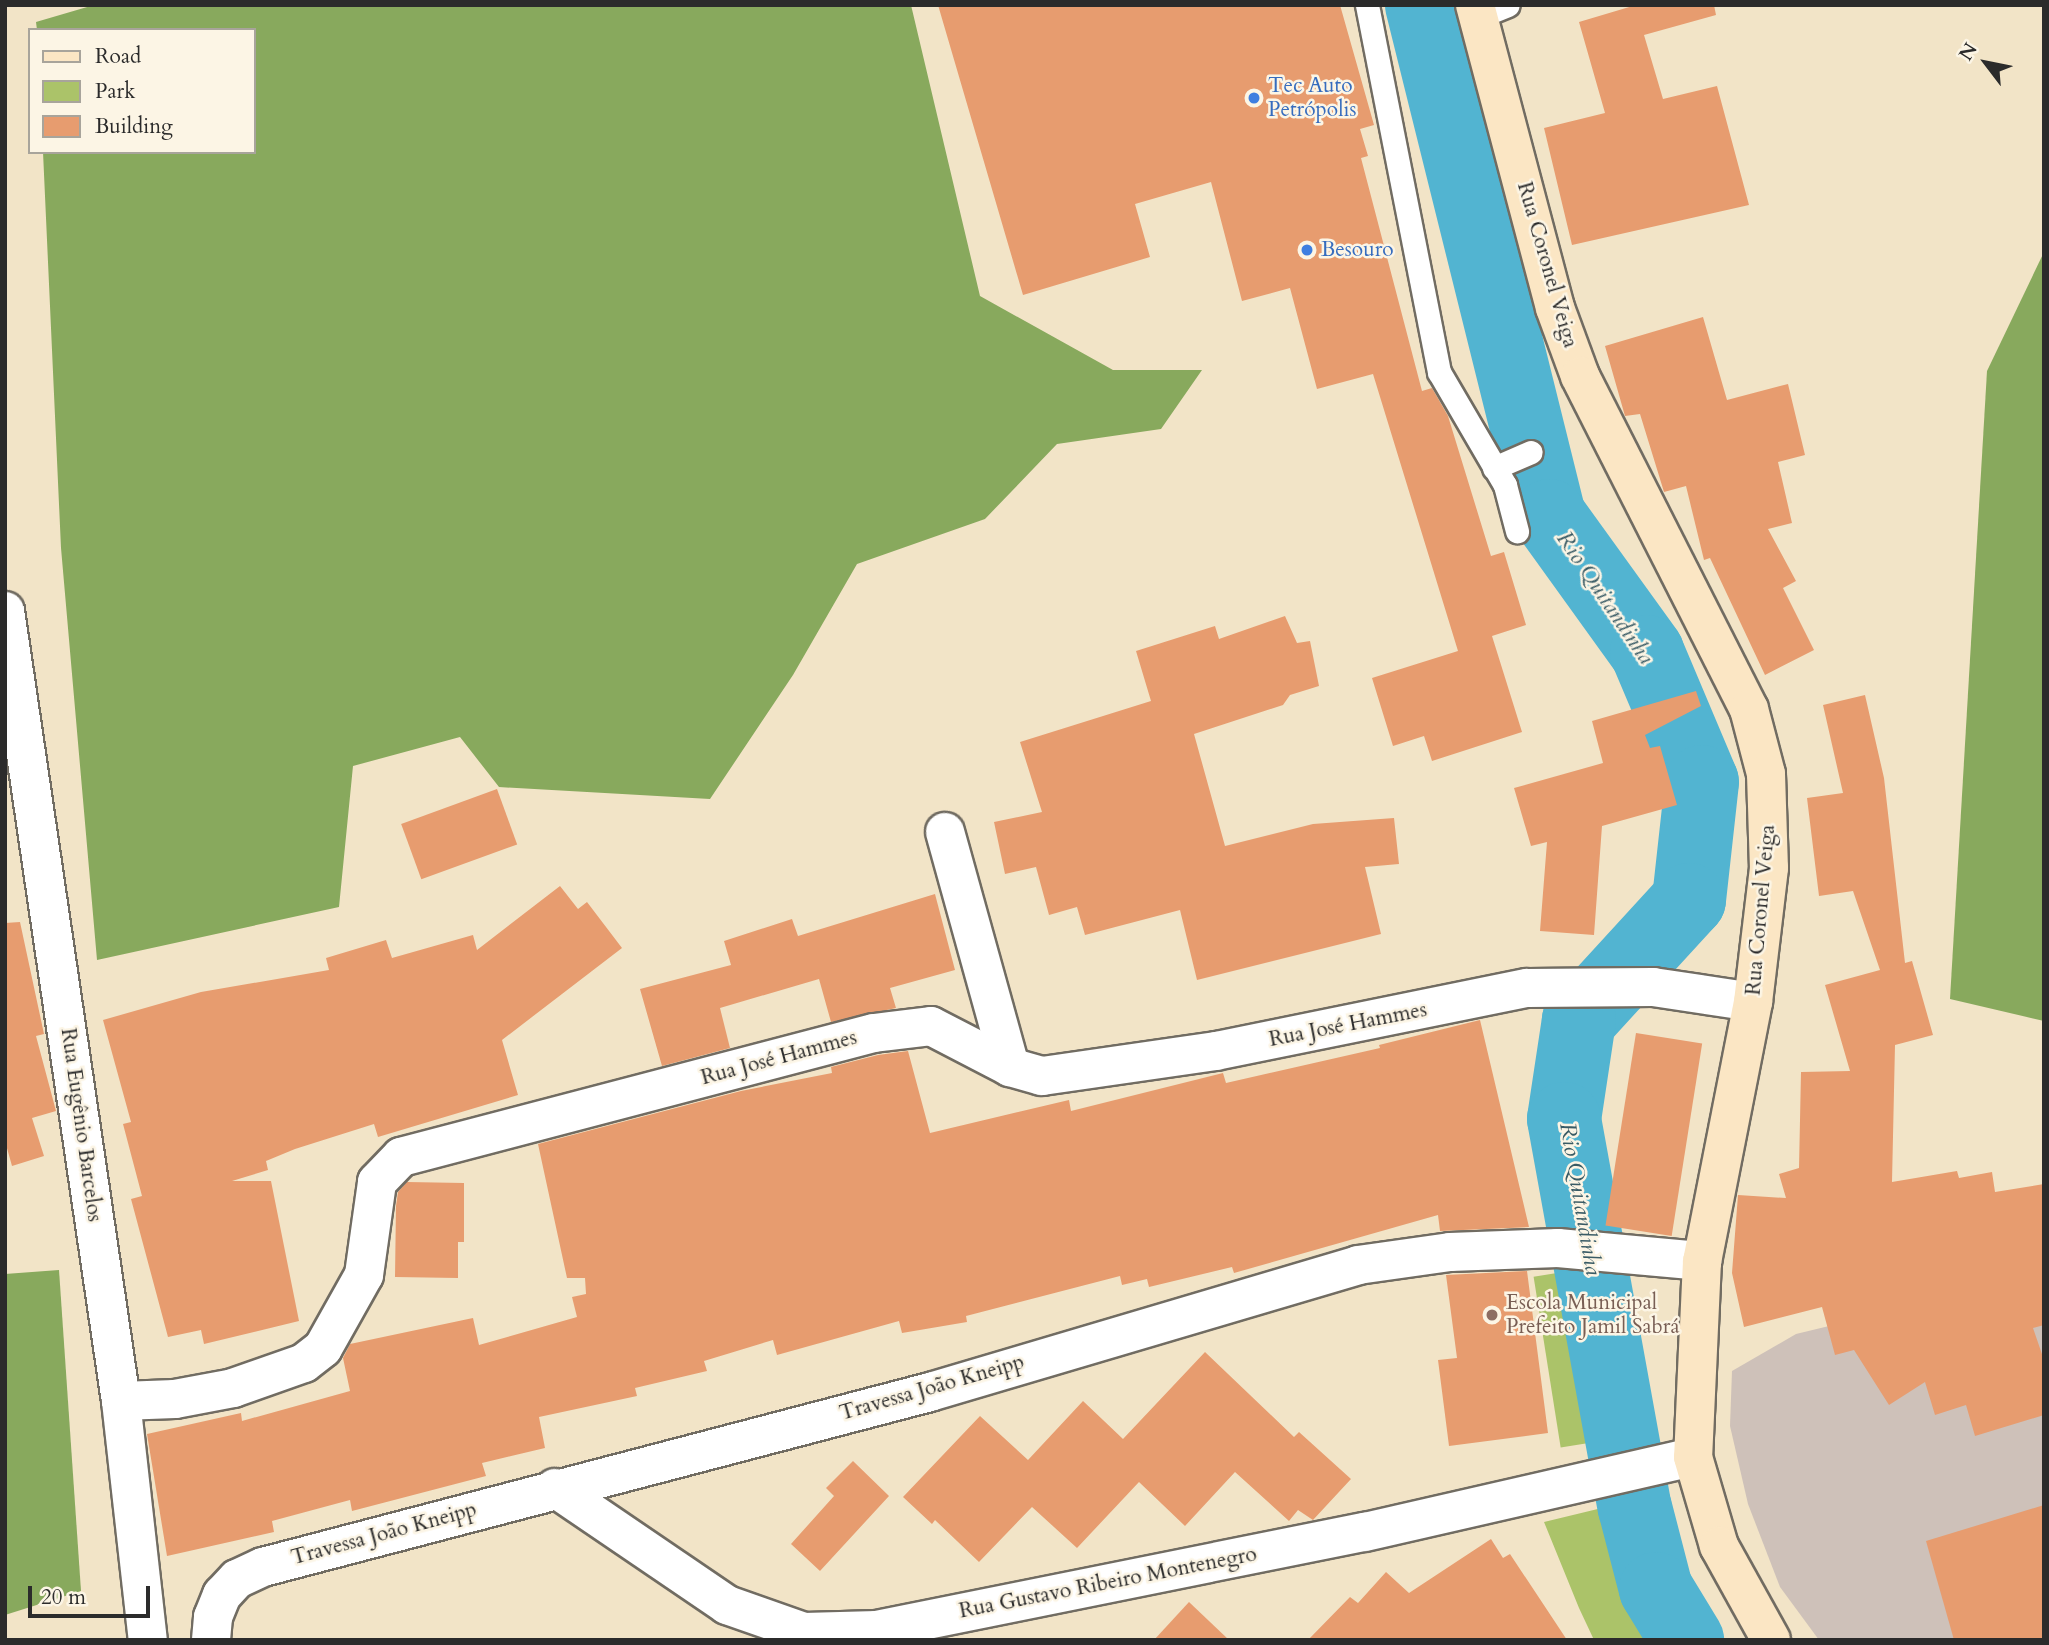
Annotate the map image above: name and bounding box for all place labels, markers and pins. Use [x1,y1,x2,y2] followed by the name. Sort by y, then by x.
[1268,73,1356,123] place label: Tec Auto Petrópolis
[1246,90,1262,106] marker: Tec Auto Petrópolis
[1321,237,1394,263] place label: Besouro
[1299,242,1315,258] marker: Besouro
[1506,1290,1680,1340] place label: Escola Municipal Prefeito Jamil Sabrá
[1484,1307,1500,1323] marker: Escola Municipal Prefeito Jamil Sabrá

